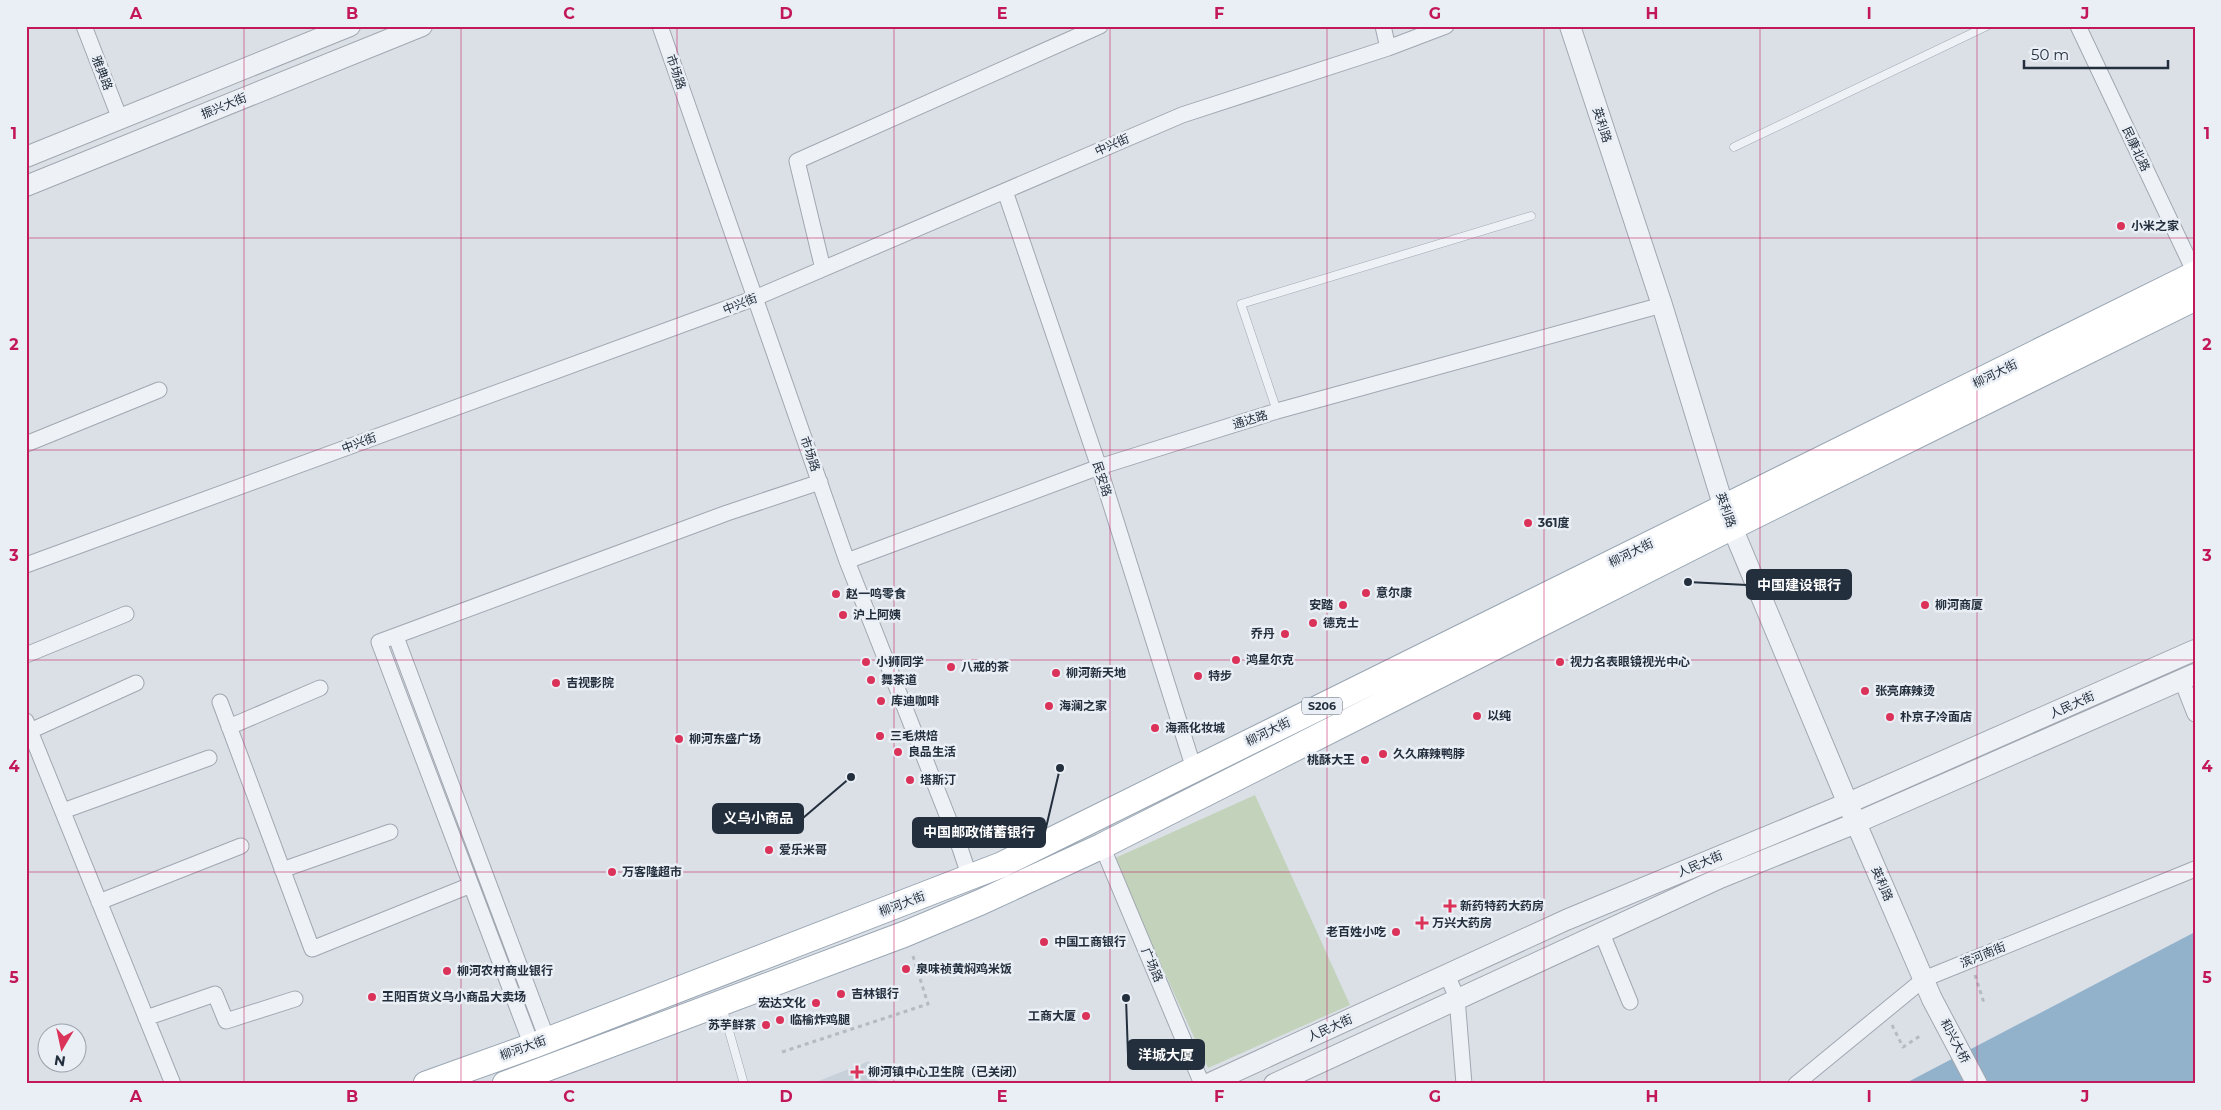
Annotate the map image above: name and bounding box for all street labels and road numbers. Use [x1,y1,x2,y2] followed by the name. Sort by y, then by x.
[664,52,689,91] street label: 市场路
[89,53,116,92] street label: 雅典路
[199,90,249,121] street label: 振兴大街
[1590,105,1615,144] street label: 英利路
[2120,124,2153,174] street label: 民康北路
[1092,131,1131,158] street label: 中兴街
[720,290,759,317] street label: 中兴街
[1970,356,2020,391] street label: 柳河大街
[1230,407,1269,432] street label: 通达路
[339,429,378,456] street label: 中兴街
[798,434,823,473] street label: 市场路
[1090,459,1115,498] street label: 民安路
[1714,490,1739,529] street label: 英利路
[1606,535,1656,570] street label: 柳河大街
[2047,688,2097,721] street label: 人民大街
[1302,698,1342,714] road number: S206
[1243,714,1293,749] street label: 柳河大街
[1675,847,1725,880] street label: 人民大街
[1869,864,1896,903] street label: 英利路
[877,888,927,919] street label: 柳河大街
[1958,939,2008,970] street label: 滨河南街
[1139,945,1166,984] street label: 广场路
[1305,1011,1355,1044] street label: 人民大街
[1938,1016,1973,1065] street label: 和兴大桥
[498,1032,548,1063] street label: 柳河大街

